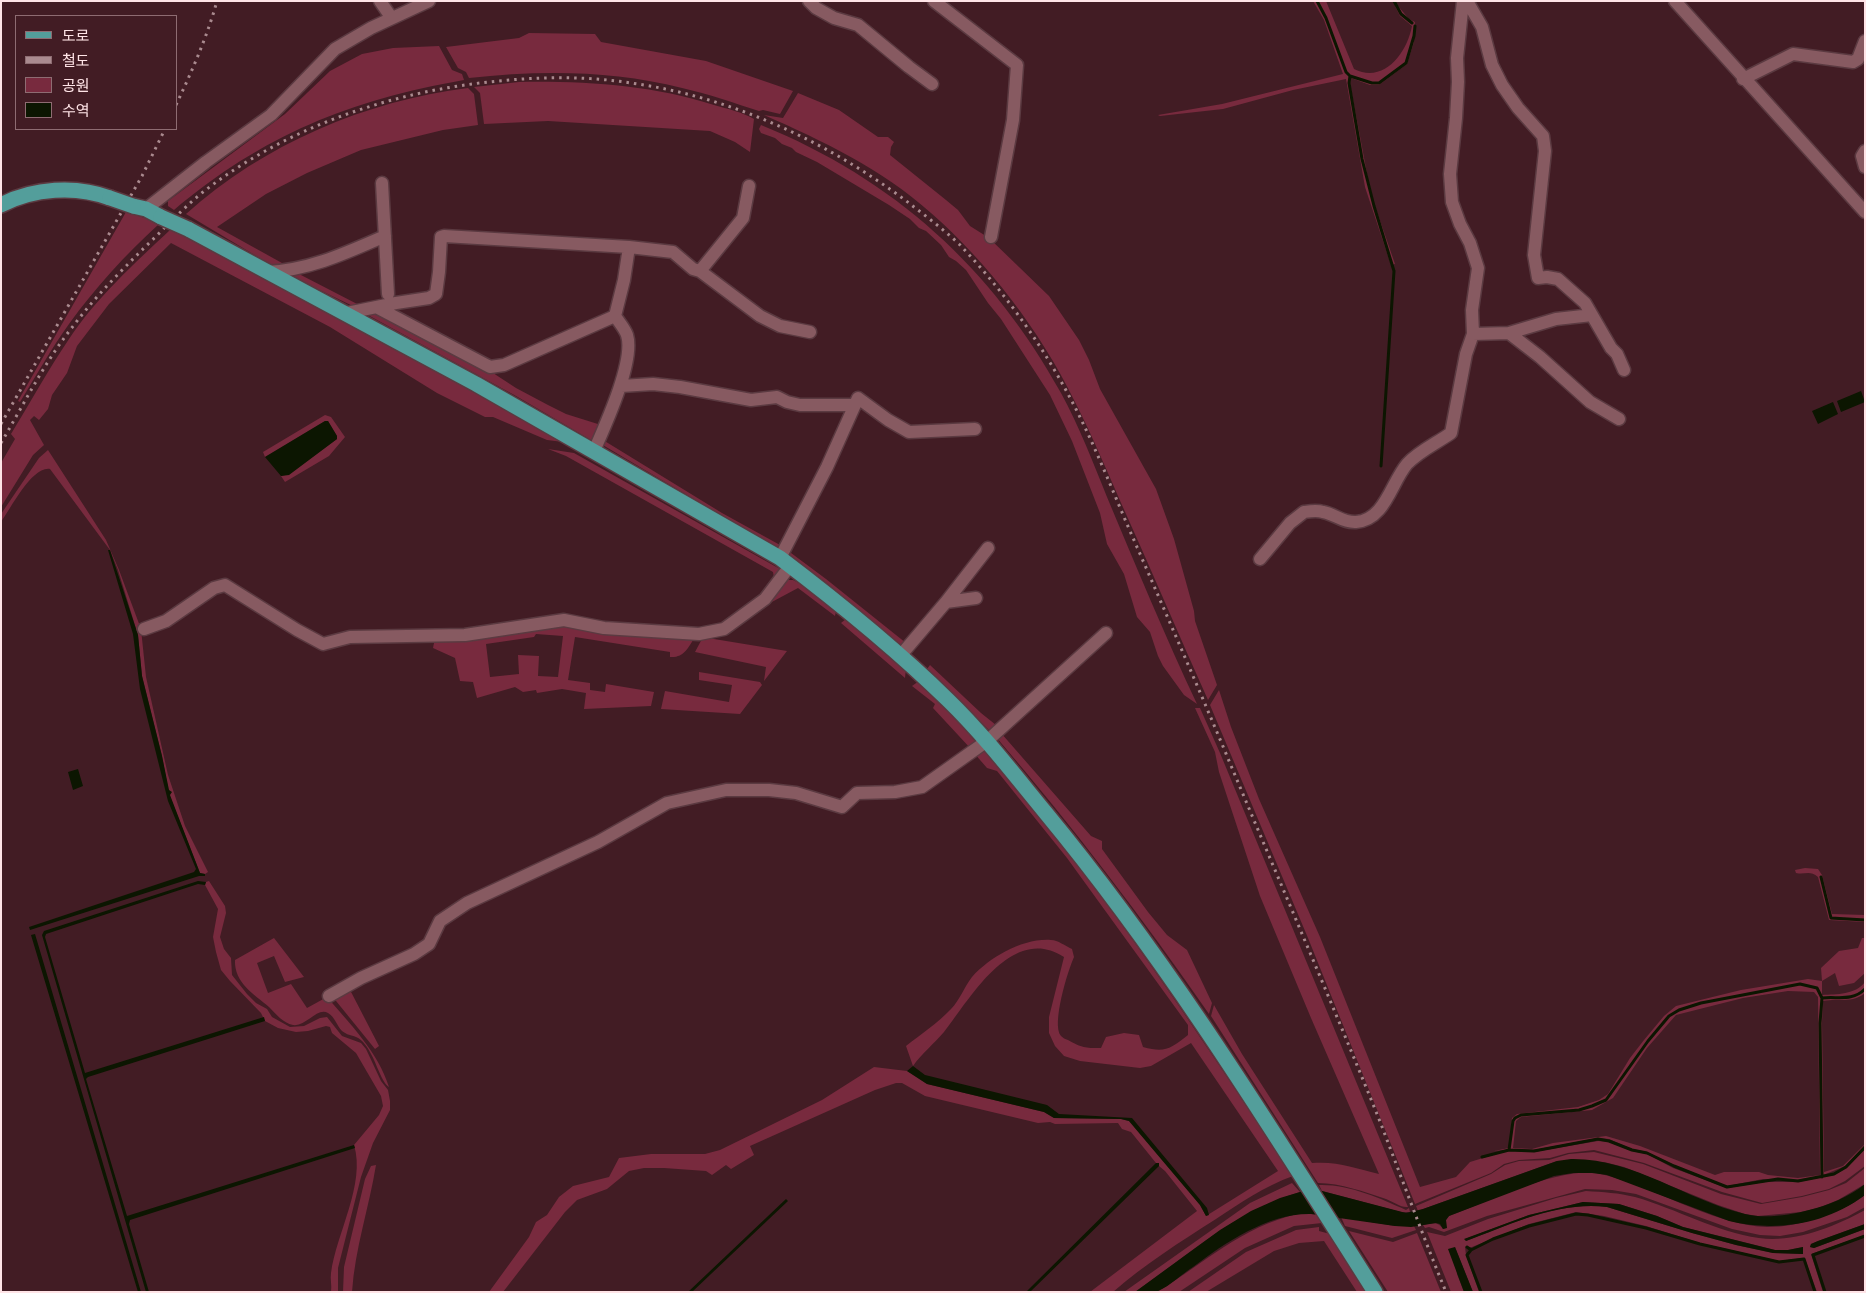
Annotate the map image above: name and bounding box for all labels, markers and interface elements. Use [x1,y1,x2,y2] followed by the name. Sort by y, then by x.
[15,15,178,130] legend
[62,26,90,45] text: 도로
[62,51,90,70] text: 철도
[62,76,90,95] text: 공원
[62,101,90,120] text: 수역

